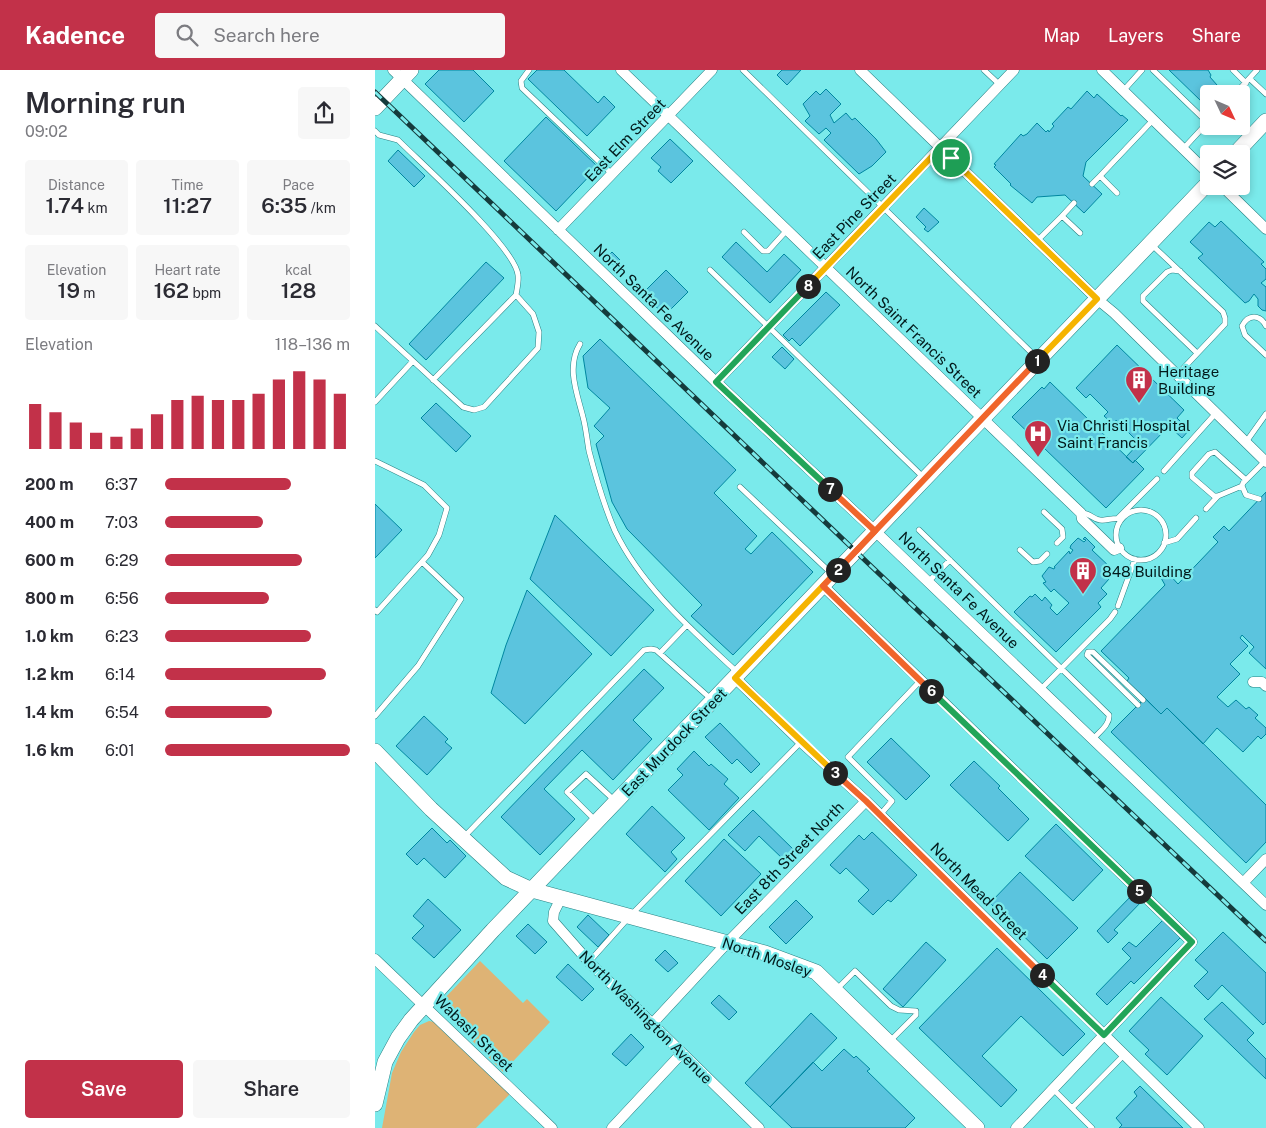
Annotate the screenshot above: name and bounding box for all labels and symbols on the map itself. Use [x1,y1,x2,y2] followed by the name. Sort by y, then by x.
[1200,85,1250,135] north arrow
[581,95,669,185] street label: East Elm Street
[930,137,972,179] pin
[809,170,899,262] street label: East Pine Street
[591,240,717,364] street label: North Santa Fe Avenue
[843,263,985,401] street label: North Saint Francis Street
[795,274,821,298] pin: 8
[1025,348,1049,374] pin: 1
[1158,363,1219,397] place label: Heritage Building
[1124,365,1154,404] building icon: Heritage Building
[1057,417,1191,451] place label: Via Christi Hospital Saint Francis
[1023,419,1053,458] hospital icon: Via Christi Hospital Saint Francis
[817,476,843,502] pin: 7
[896,528,1022,652] street label: North Santa Fe Avenue
[1068,556,1098,595] building icon: 848 Building
[825,558,851,582] pin: 2
[1102,563,1192,580] place label: 848 Building
[919,678,943,704] pin: 6
[618,684,730,800] street label: East Murdock Street
[823,760,847,786] pin: 3
[731,798,847,918] street label: East 8th Street North
[927,839,1031,943] street label: North Mead Street
[1127,878,1151,904] pin: 5
[720,934,814,980] street label: North Mosley
[576,947,716,1087] street label: North Washington Avenue
[1029,962,1055,988] pin: 4
[431,991,517,1075] street label: Wabash Street

